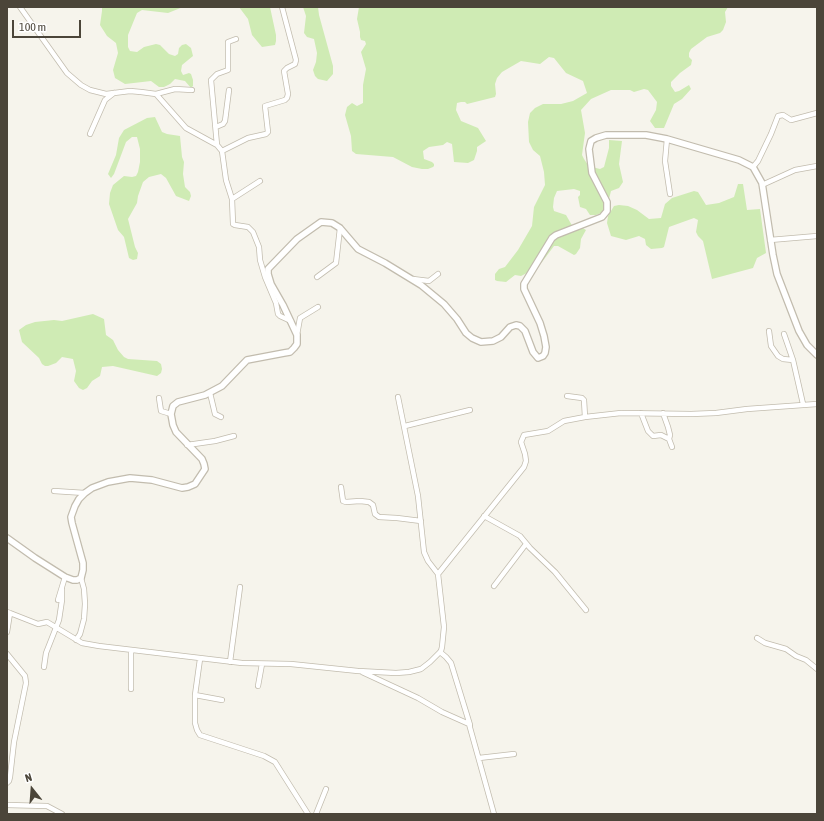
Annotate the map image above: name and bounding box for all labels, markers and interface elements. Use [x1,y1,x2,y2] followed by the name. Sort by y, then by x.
[14,12,83,38] scale bar
[19,20,46,34] text: 100 m
[12,769,52,809] north arrow
[24,771,33,784] text: N

